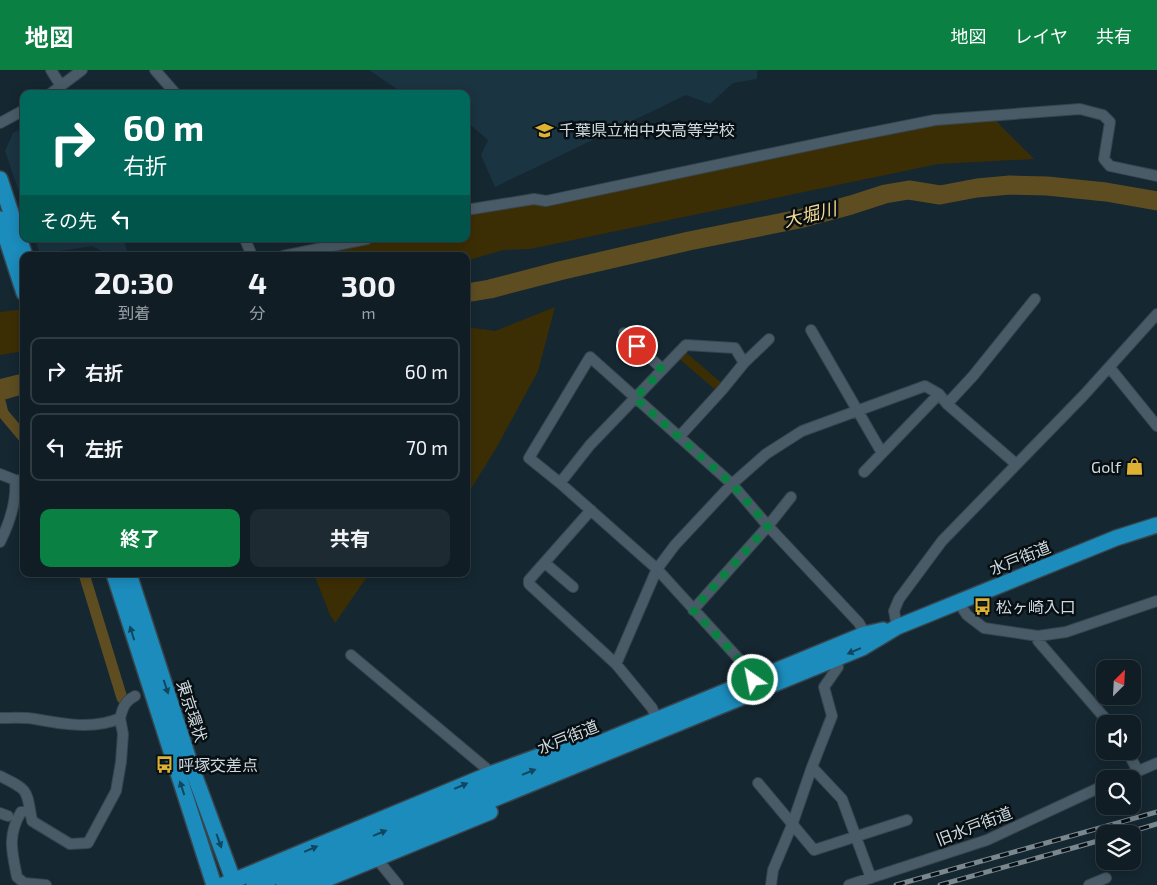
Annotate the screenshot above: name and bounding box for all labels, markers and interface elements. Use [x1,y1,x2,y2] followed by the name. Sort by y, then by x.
[25,22,73,51] text: 地図
[951,25,987,47] text: 地図
[1015,25,1068,47] text: レイヤ
[1096,25,1132,47] text: 共有
[123,106,204,148] text: 60 m
[40,110,105,175] icon: right
[535,120,555,140] school or university icon: 千葉県立柏中央高等学校
[559,120,735,139] place label: 千葉県立柏中央高等学校
[123,152,167,178] text: 右折
[781,196,841,231] water label: 大堀川
[107,205,135,233] icon: left
[40,209,97,232] text: その先
[94,264,174,300] text: 20:30
[248,264,267,300] text: 4
[341,267,396,303] text: 300
[118,303,150,322] text: 到着
[250,303,266,322] text: 分
[362,303,376,322] text: m
[616,325,658,367] pin
[623,332,651,360] icon: arrive
[42,357,70,385] icon: right
[405,360,448,383] text: 60 m
[85,361,123,384] text: 右折
[42,433,70,461] icon: left
[406,436,448,459] text: 70 m
[85,437,123,460] text: 左折
[1091,457,1122,476] place label: Golf
[1125,457,1145,477] shop icon: Golf
[40,509,240,567] button: 終了
[250,509,450,567] button: 共有
[987,537,1053,578] street label: 水戸街道
[972,597,992,617] bus stop icon: 松ヶ崎入口
[996,597,1076,616] place label: 松ヶ崎入口
[128,626,136,641] one-way arrow
[847,647,862,655] one-way arrow
[726,653,778,705] position arrow
[1096,660,1141,705] north arrow
[1096,660,1141,870] map controls
[174,677,211,744] street label: 東京環状
[162,679,170,694] one-way arrow
[1096,715,1141,760] button: sound
[535,716,601,757] street label: 水戸街道
[154,755,174,775] bus stop icon: 呼塚交差点
[178,755,258,774] place label: 呼塚交差点
[522,768,537,776] one-way arrow
[1096,770,1141,815] button: search
[177,781,185,796] one-way arrow
[454,782,468,790] one-way arrow
[933,802,1015,849] street label: 旧水戸街道
[1096,825,1141,870] button: layers
[373,829,388,837] one-way arrow
[215,834,223,849] one-way arrow
[304,845,318,853] one-way arrow

